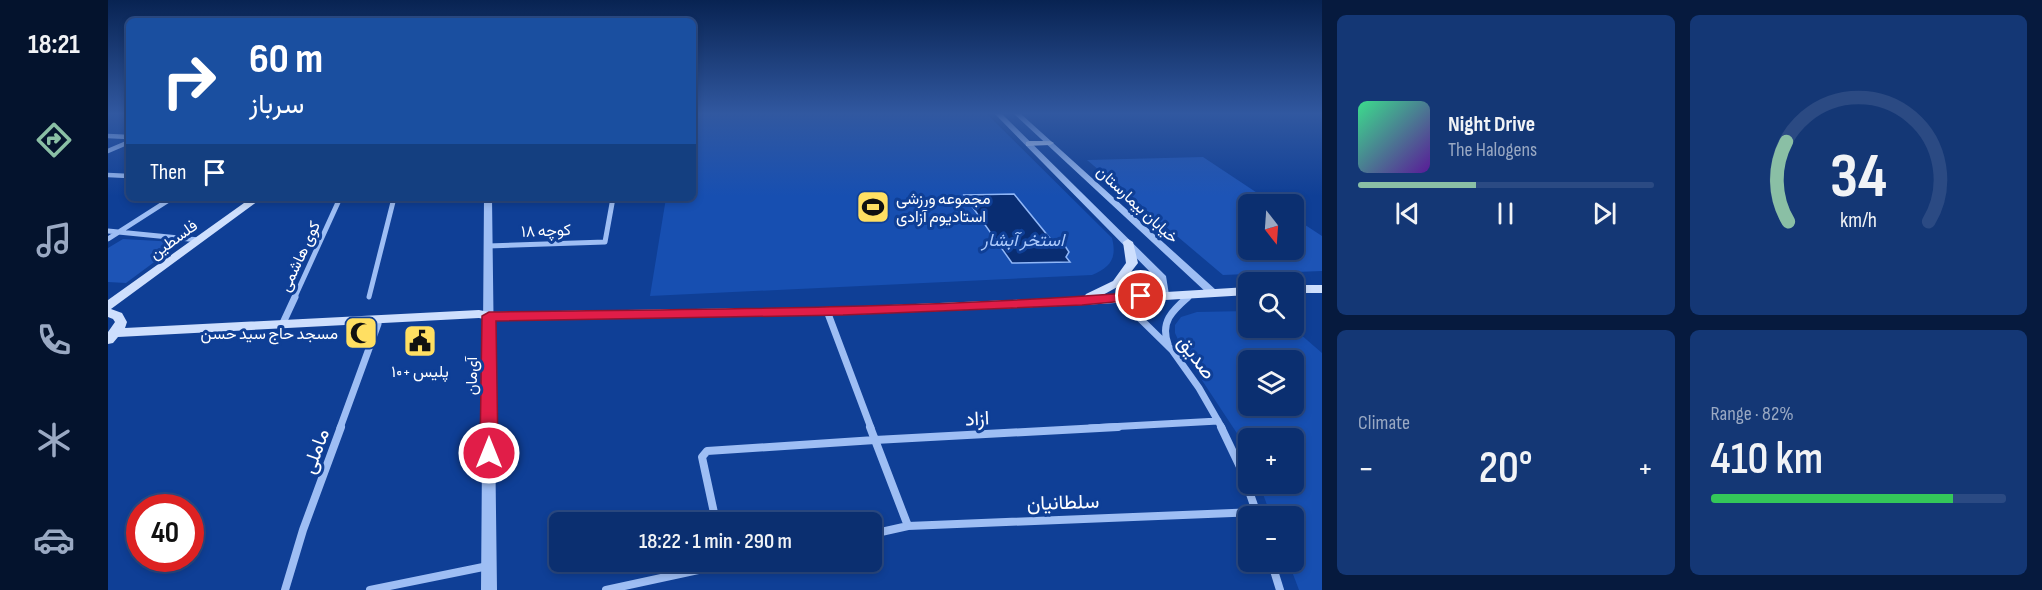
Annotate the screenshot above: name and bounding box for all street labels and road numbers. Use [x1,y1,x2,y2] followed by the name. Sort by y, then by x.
[1092,162,1182,248] street label: خیابان بیمارستان
[146,216,202,264] street label: فلسطین
[276,218,325,295] street label: کوی هاشمی
[521,221,571,243] street label: کوچه ۱۸
[1172,331,1221,384] street label: صدیق
[463,355,482,395] street label: آی‌مان
[964,406,990,432] street label: ازاد
[297,426,335,477] street label: ماملی
[1026,490,1100,516] street label: سلطانیان

